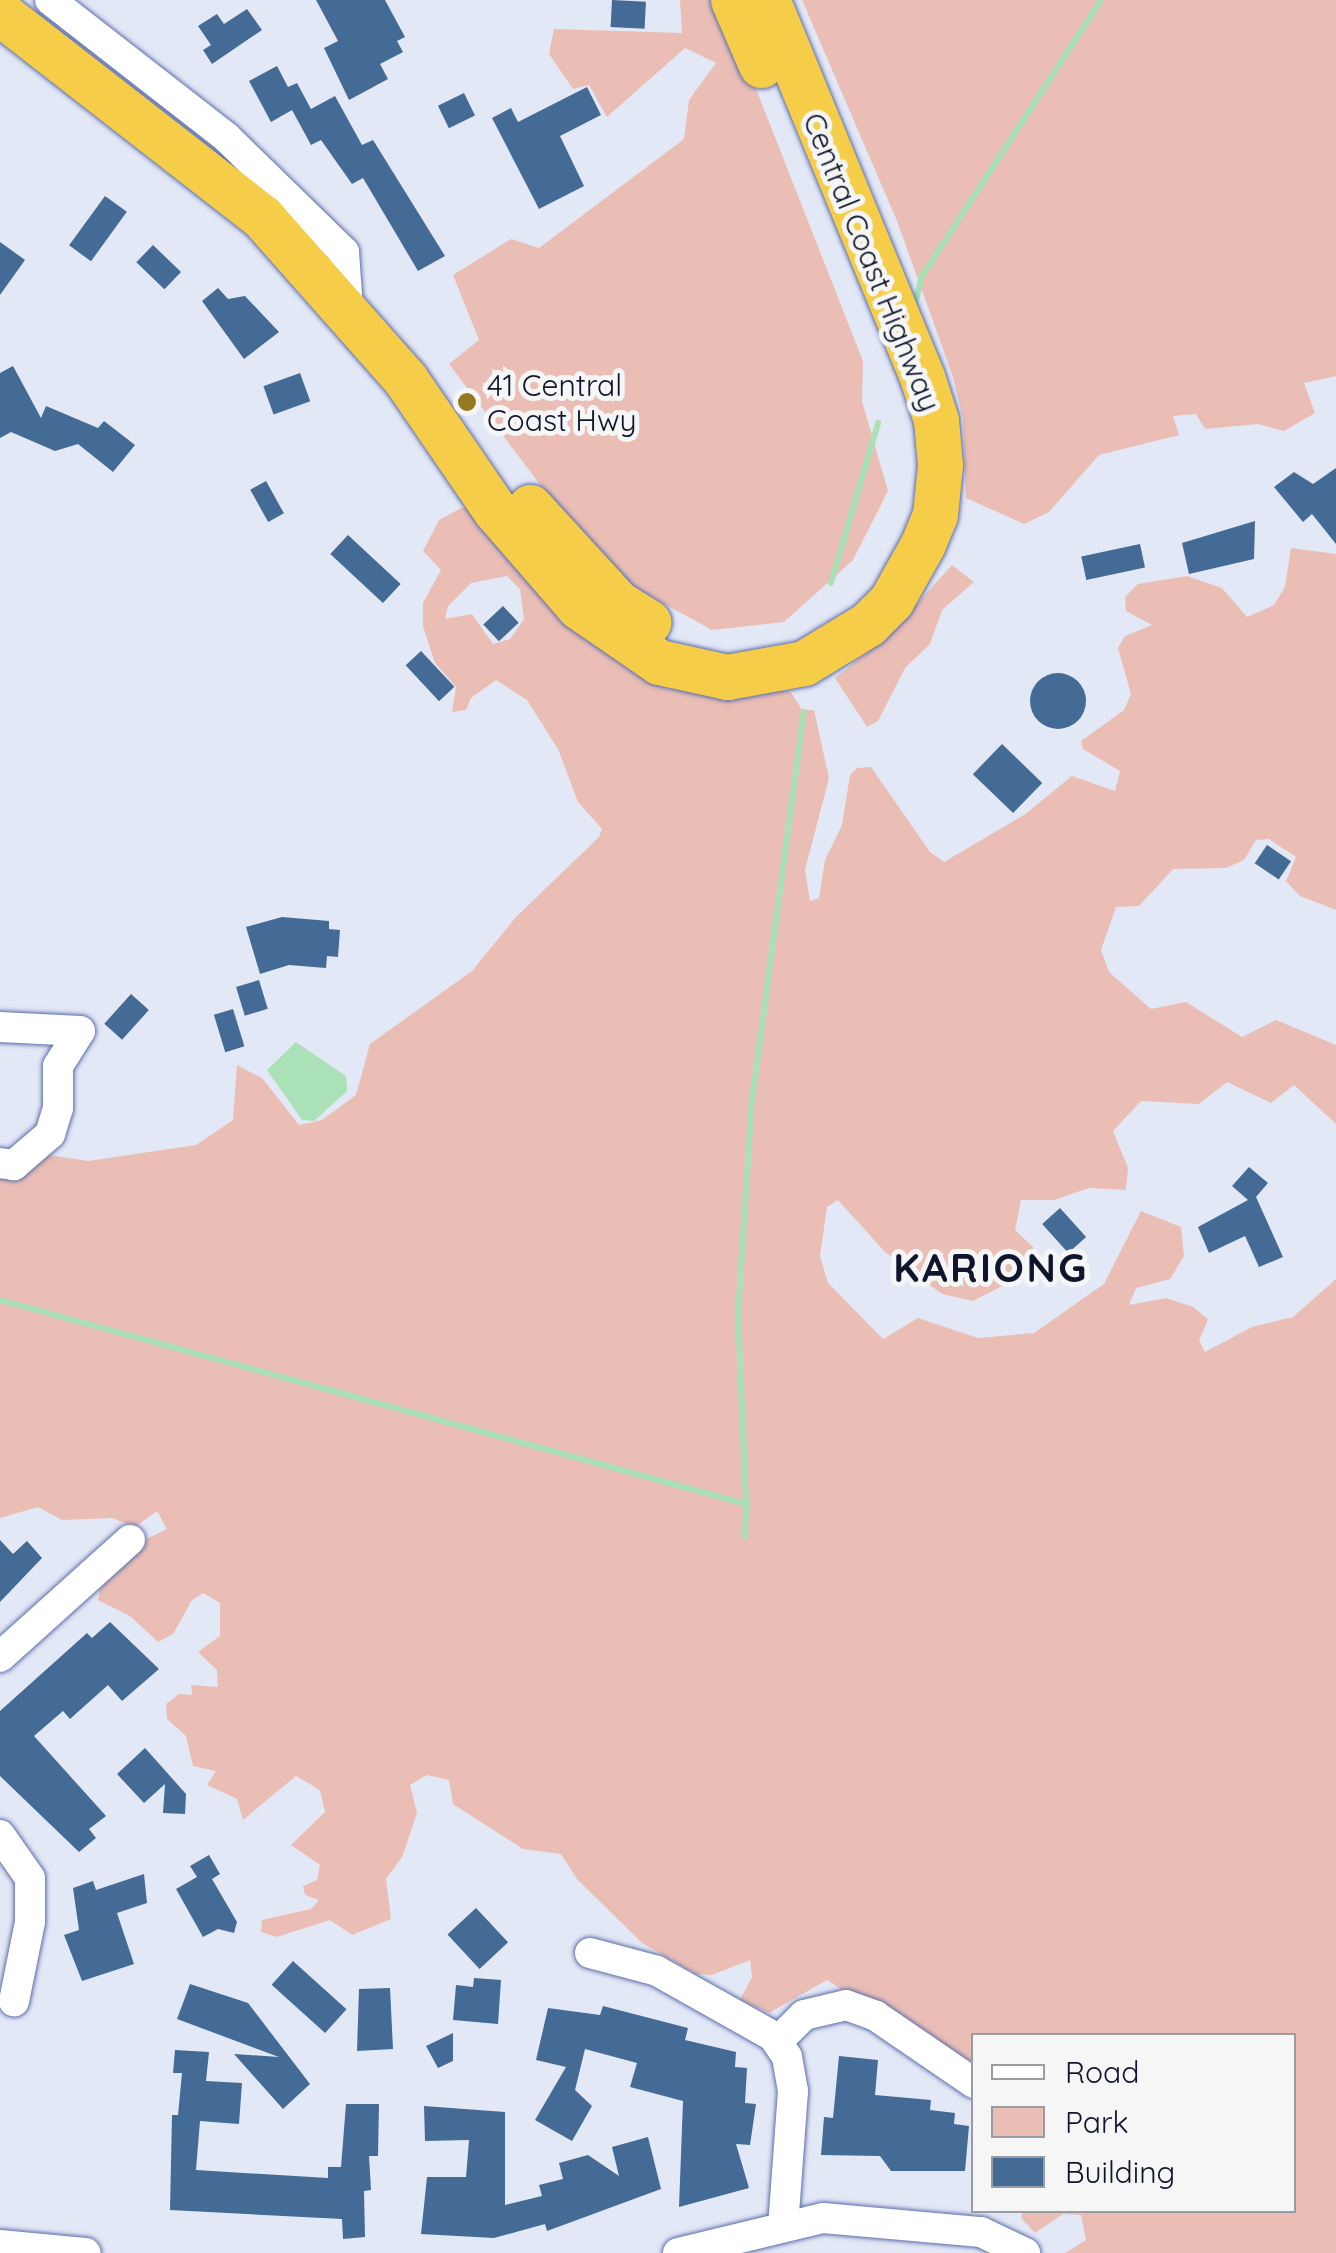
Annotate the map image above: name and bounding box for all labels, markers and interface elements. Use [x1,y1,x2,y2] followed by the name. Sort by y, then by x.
[796,108,948,416] street label: Central Coast Highway
[487,367,637,438] place label: 41 Central Coast Hwy
[456,391,478,413] marker: 41 Central Coast Hwy
[893,1243,1089,1291] district label: KARIONG
[971,2033,1296,2213] legend
[1065,2053,1139,2091] text: Road
[1065,2103,1129,2141] text: Park
[1065,2153,1175,2191] text: Building

